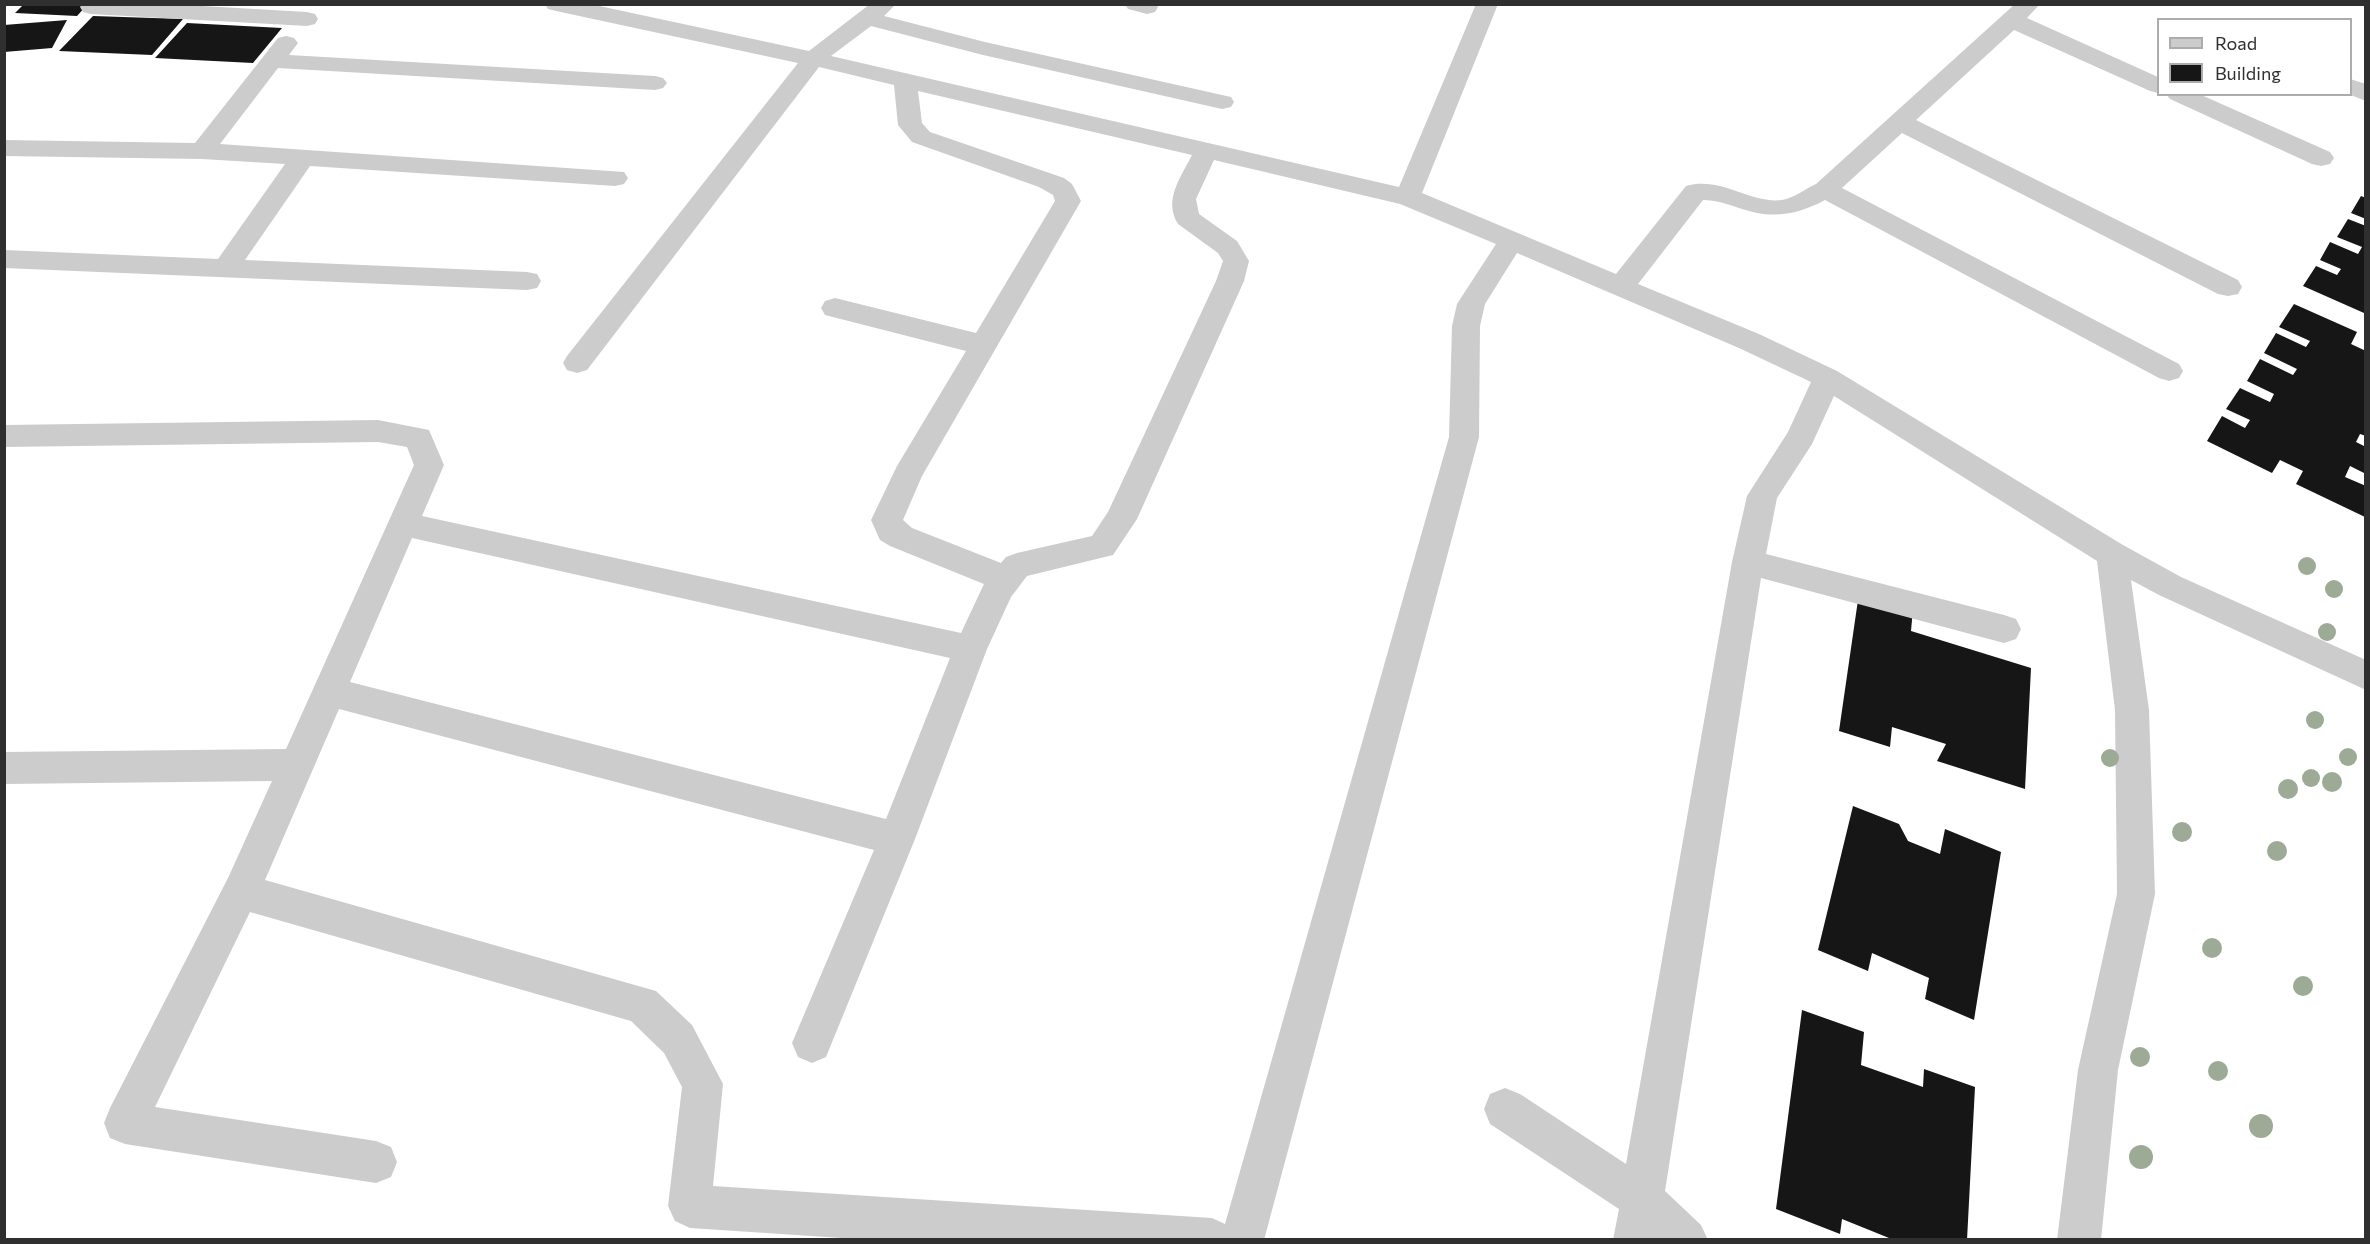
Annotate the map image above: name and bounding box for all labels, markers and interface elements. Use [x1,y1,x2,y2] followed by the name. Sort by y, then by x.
[2157,18,2352,96] legend
[2215,32,2257,54] text: Road
[2215,62,2281,84] text: Building

